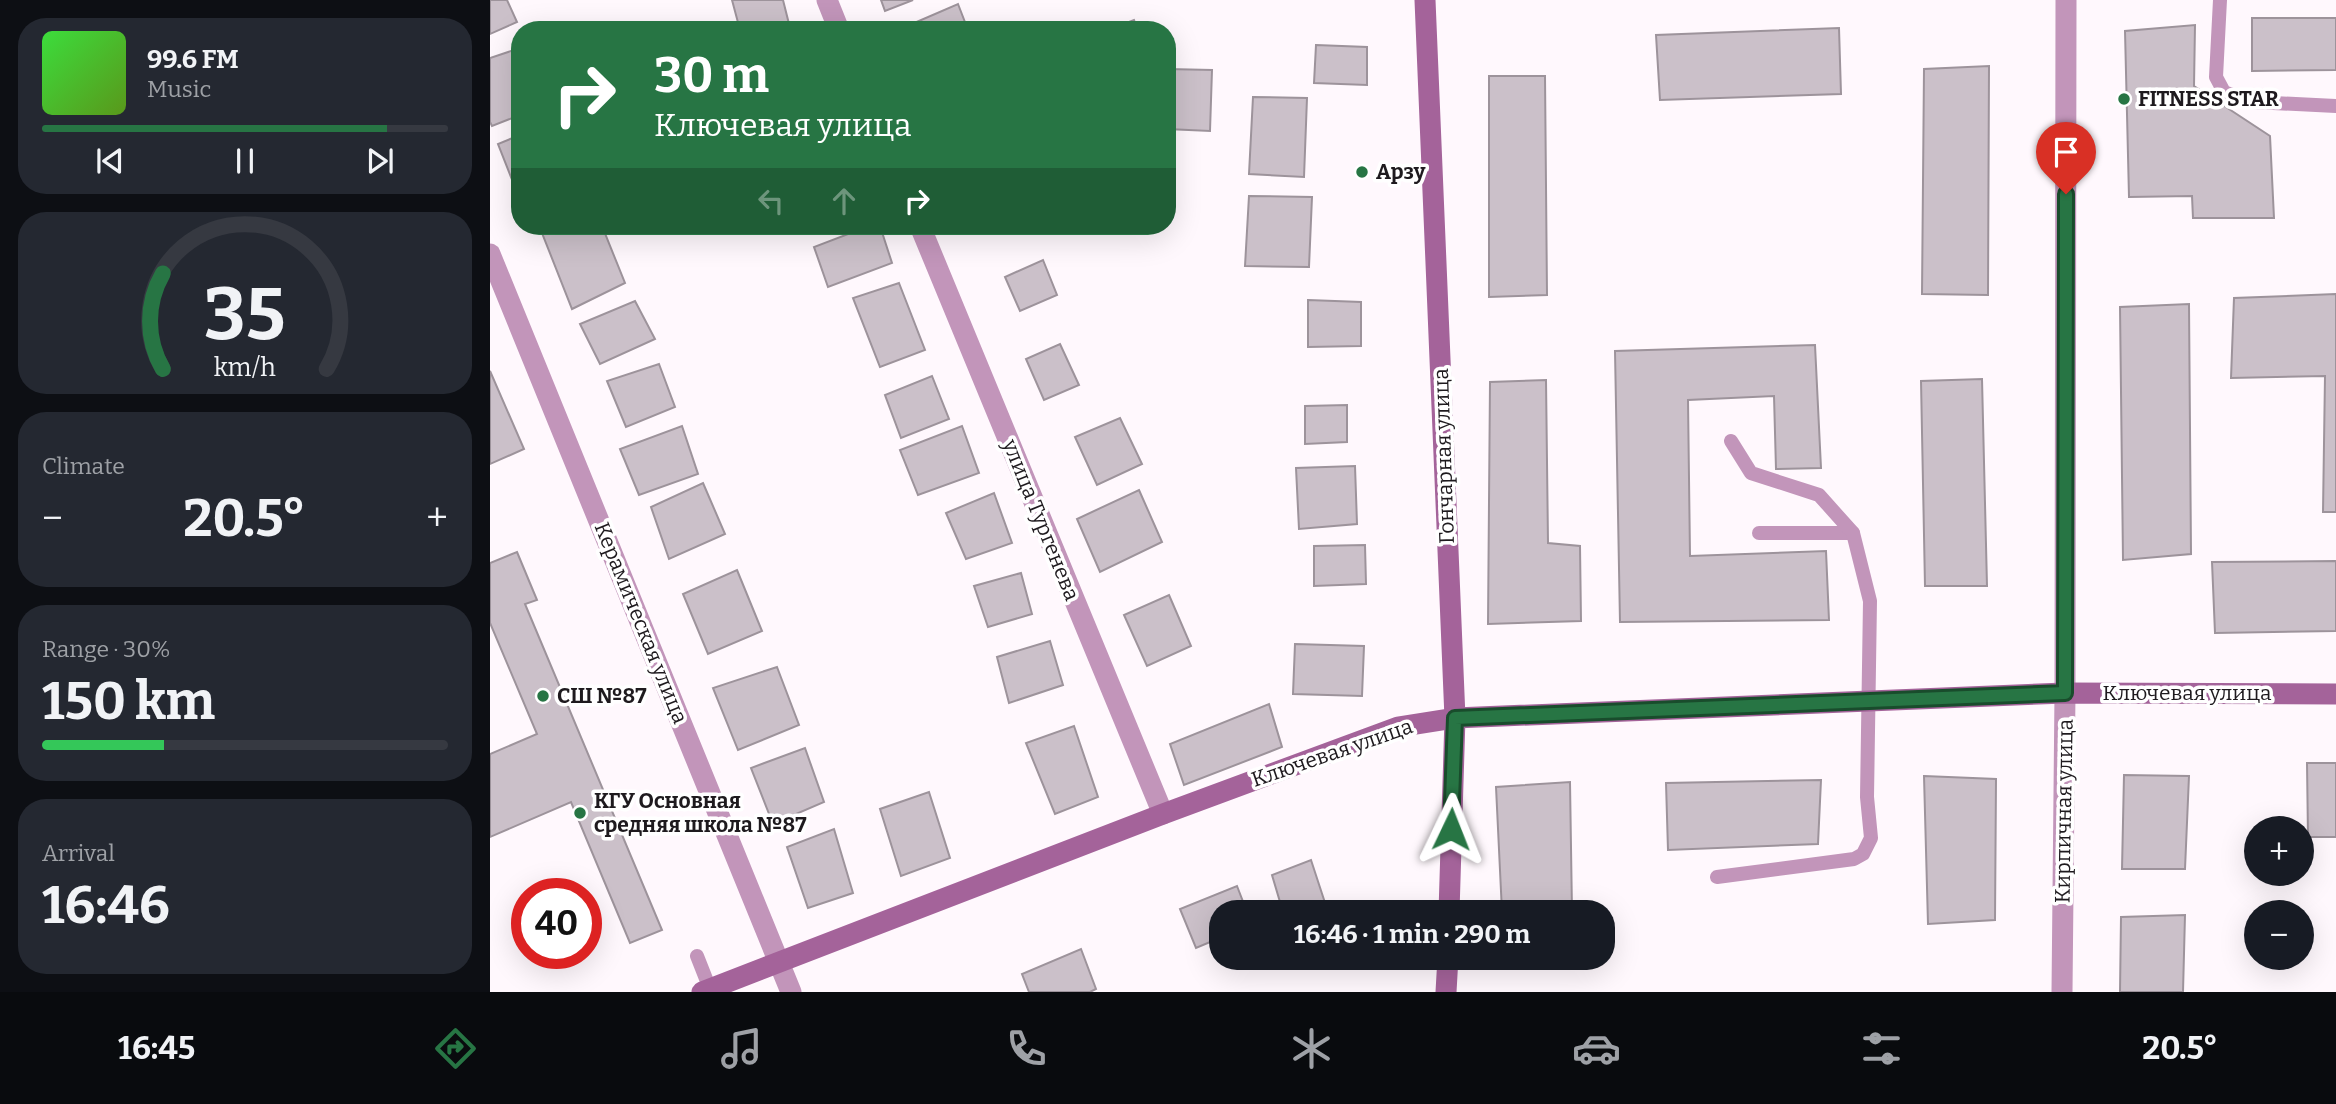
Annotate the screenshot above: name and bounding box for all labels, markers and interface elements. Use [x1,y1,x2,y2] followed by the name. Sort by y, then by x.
[147,44,239,75] text: 99.6 FM
[654,46,769,105] text: 30 m
[539,49,630,140] icon: right
[147,75,211,103] text: Music
[2138,86,2279,112] place label: FITNESS STAR
[2116,91,2132,107] marker: FITNESS STAR
[654,106,911,144] text: Ключевая улица
[2036,122,2096,194] pin
[2047,133,2085,171] icon: arrive
[91,142,129,180] icon: previous
[226,142,264,180] icon: pause
[361,142,399,180] icon: next
[1376,159,1426,185] place label: Арзу
[1354,164,1370,180] marker: Арзу
[752,182,790,220] icon: left
[825,182,863,220] icon: ahead
[898,182,936,220] icon: right
[204,271,286,358] text: 35
[214,352,276,382] text: km/h
[1428,367,1460,544] street label: Гончарная улица
[996,435,1085,605] street label: улица Тургенева
[42,452,125,480] text: Climate
[183,487,306,550] text: 20.5°
[42,495,63,541] text: −
[426,495,448,541] text: +
[589,519,693,728] street label: Керамическая улица
[42,635,170,663] text: Range · 30%
[42,670,215,733] text: 150 km
[2103,680,2272,706] street label: Ключевая улица
[557,683,647,709] place label: СШ №87
[535,688,551,704] marker: СШ №87
[1248,713,1417,793] street label: Ключевая улица
[2049,718,2079,903] street label: Кирпичная улица
[594,788,807,838] place label: КГУ Основная средняя школа №87
[1414,792,1488,866] position arrow
[572,805,588,821] marker: КГУ Основная средняя школа №87
[2244,816,2314,970] map controls
[2244,816,2314,886] button: +
[42,839,115,867] text: Arrival
[42,874,170,937] text: 16:46
[511,878,602,969] speed limit sign: 40
[2244,900,2314,970] button: −
[1294,919,1530,950] text: 16:46 · 1 min · 290 m
[431,1024,480,1073] icon: directions
[717,1024,766,1073] icon: music
[1002,1024,1051,1073] icon: phone
[1287,1024,1336,1073] icon: climate
[1572,1024,1621,1073] icon: car
[1857,1024,1906,1073] icon: filters
[118,1029,195,1067] text: 16:45
[2142,1029,2218,1067] text: 20.5°

